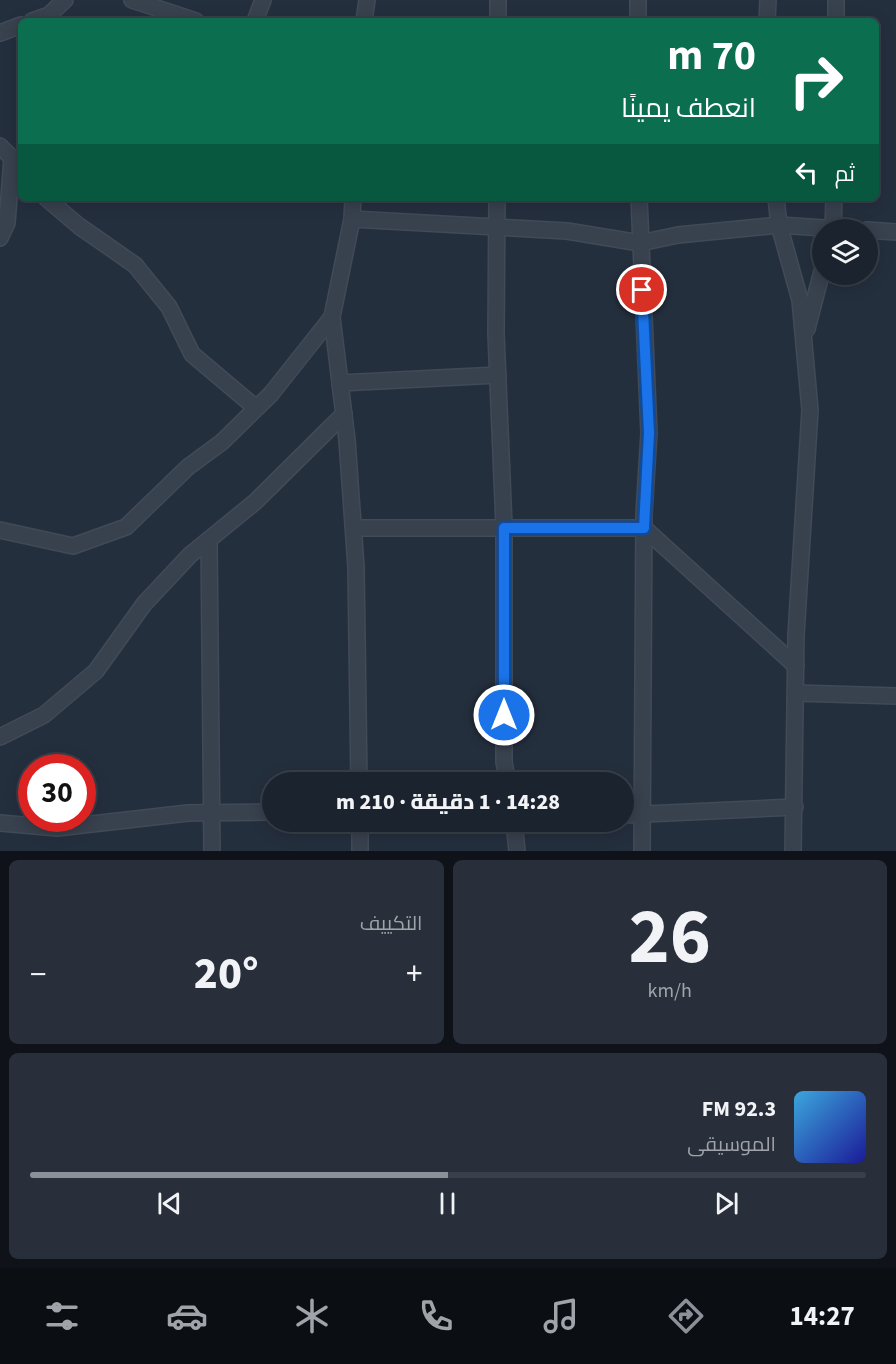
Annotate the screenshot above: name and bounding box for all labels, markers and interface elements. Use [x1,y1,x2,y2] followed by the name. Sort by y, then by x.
[667,26,756,86] text: 70 m
[777,42,855,120] icon: right
[621,89,756,128] text: انعطف يمينًا
[790,156,823,189] icon: left
[835,158,855,190] text: ثم
[812,219,878,285] map controls
[812,219,878,285] button: layers
[616,264,667,315] pin
[625,273,658,306] icon: arrive
[472,683,536,747] position arrow
[18,754,96,832] speed limit sign: 30
[336,786,560,818] text: 14:28 · 1 دقيقة · 210 m
[629,882,711,993] text: 26
[360,910,423,938] text: التكييف
[194,942,259,1006] text: 20°
[30,951,46,998] text: −
[406,951,422,998] text: +
[648,977,692,1005] text: km/h
[702,1093,776,1125] text: 92.3 FM
[687,1131,776,1159] text: الموسيقى
[153,1187,186,1220] icon: previous
[431,1187,464,1220] icon: pause
[710,1187,743,1220] icon: next
[41,1295,83,1337] icon: filters
[166,1295,208,1337] icon: car
[291,1295,333,1337] icon: climate
[415,1295,457,1337] icon: phone
[540,1295,582,1337] icon: music
[665,1295,707,1337] icon: directions
[790,1297,855,1336] text: 14:27

